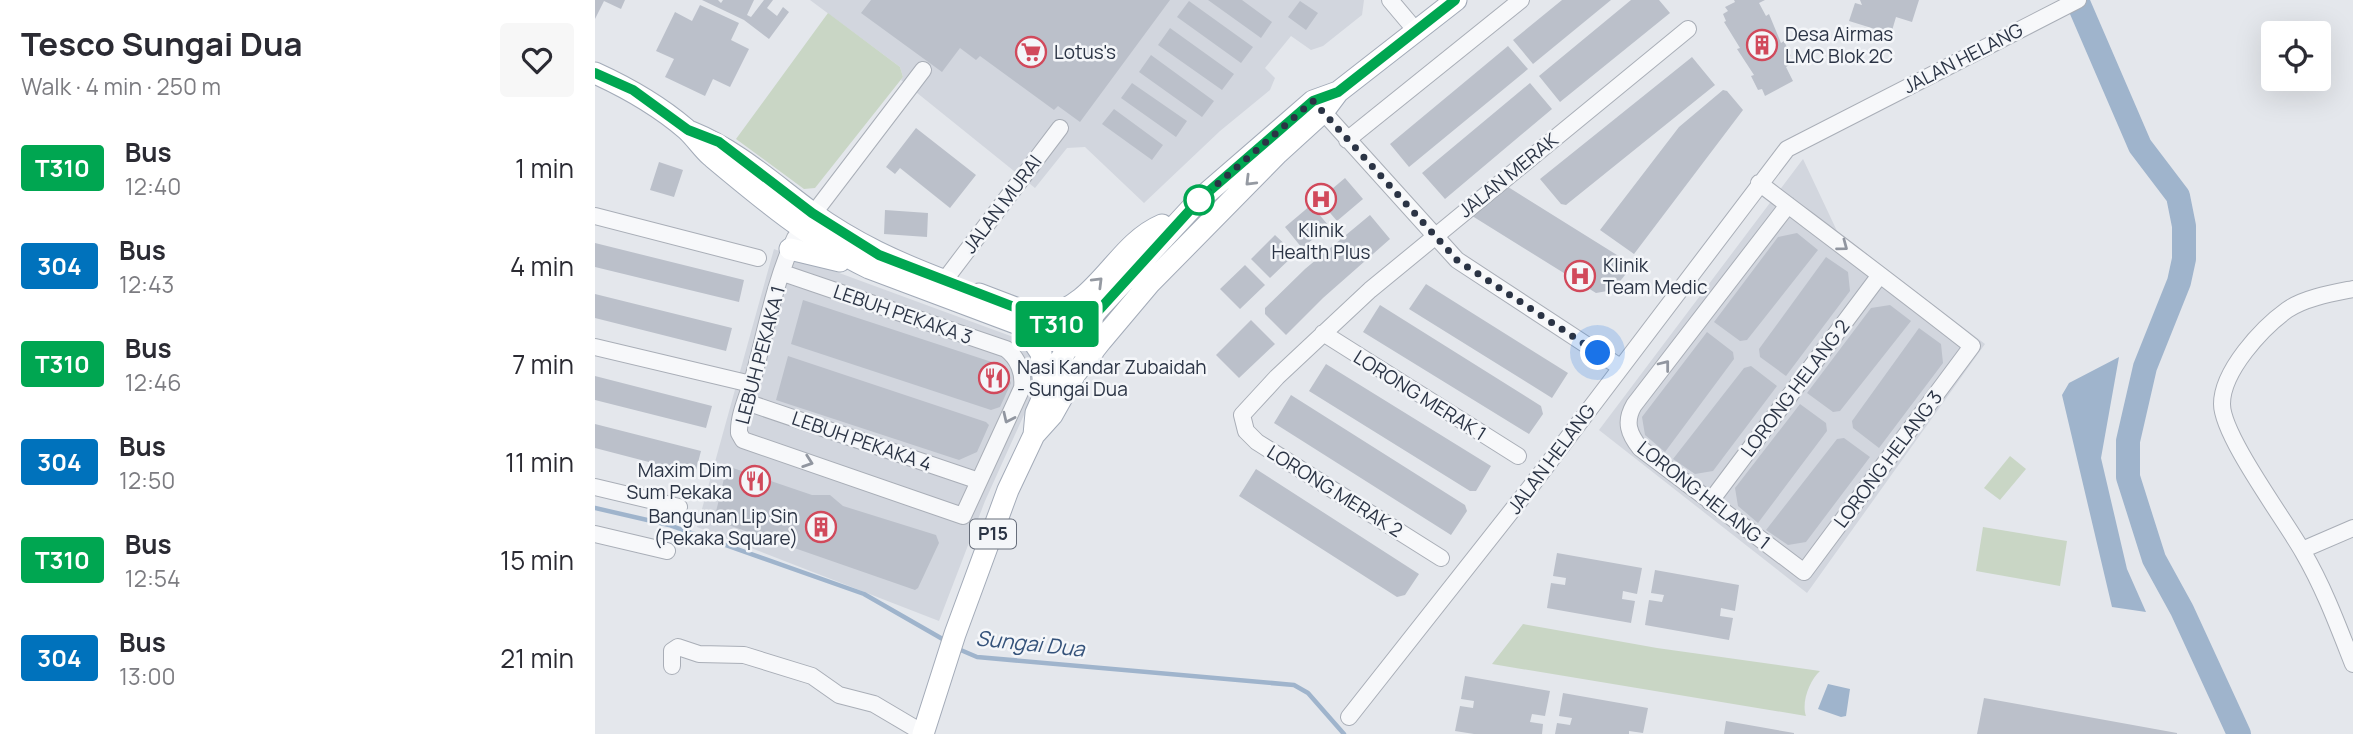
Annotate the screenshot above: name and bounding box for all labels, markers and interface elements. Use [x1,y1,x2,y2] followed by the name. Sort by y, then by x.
[1899,17,2027,99] street label: JALAN HELANG
[21,21,303,66] text: Tesco Sungai Dua
[1785,21,1893,69] place label: Desa Airmas LMC Blok 2C
[2261,21,2331,91] map controls
[2261,21,2331,91] button: locate
[500,23,574,97] button: heart
[1745,28,1779,62] building icon: Desa Airmas LMC Blok 2C
[1014,35,1048,69] supermarket icon: Lotus's
[1054,39,1116,65] place label: Lotus's
[21,70,221,102] text: Walk · 4 min · 250 m
[1453,126,1564,223] street label: JALAN MERAK
[125,134,172,170] text: Bus
[515,150,574,186] text: 1 min
[956,150,1048,258] street label: JALAN MURAI
[35,151,90,184] text: T310
[125,170,181,202] text: 12:40
[1246,173,1258,185] one-way arrow
[1304,182,1338,216] hospital icon: Klinik Health Plus
[1184,185,1214,215] unlabelled marker
[1272,217,1370,265] place label: Klinik Health Plus
[119,232,166,268] text: Bus
[1835,238,1847,251] one-way arrow
[510,248,574,284] text: 4 min
[37,249,82,282] text: 304
[1603,252,1707,300] place label: Klinik Team Medic
[1563,259,1597,293] hospital icon: Klinik Team Medic
[119,268,174,300] text: 12:43
[1089,277,1102,290] one-way arrow
[830,278,976,350] street label: LEBUH PEKAKA 3
[729,283,791,427] street label: LEBUH PEKAKA 1
[1008,301,1106,347] line badge: T310
[1030,307,1084,340] text: T310
[1735,314,1855,462] street label: LORONG HELANG 2
[125,330,172,366] text: Bus
[1580,335,1615,370] your location
[1349,344,1491,446] street label: LORONG MERAK 1
[512,346,574,382] text: 7 min
[35,347,90,380] text: T310
[1017,354,1207,402] place label: Nasi Kandar Zubaidah - Sungai Dua
[1657,360,1670,373] one-way arrow
[977,361,1011,395] restaurant icon: Nasi Kandar Zubaidah - Sungai Dua
[125,366,182,398] text: 12:46
[1828,385,1948,533] street label: LORONG HELANG 3
[1501,399,1601,519] street label: JALAN HELANG
[789,405,935,477] street label: LEBUH PEKAKA 4
[1002,411,1016,424] one-way arrow
[119,428,166,464] text: Bus
[1632,435,1776,555] street label: LORONG HELANG 1
[1262,439,1408,543] street label: LORONG MERAK 2
[505,444,574,480] text: 11 min
[37,445,82,478] text: 304
[801,454,813,468] one-way arrow
[627,457,732,505] place label: Maxim Dim Sum Pekaka
[119,464,175,496] text: 12:50
[738,464,772,498] restaurant icon: Maxim Dim Sum Pekaka
[648,503,798,551] place label: Bangunan Lip Sin (Pekaka Square)
[804,510,838,544] building icon: Bangunan Lip Sin (Pekaka Square)
[970,520,1016,548] road number: P15
[125,526,172,562] text: Bus
[500,542,574,578] text: 15 min
[35,543,90,576] text: T310
[125,562,181,594] text: 12:54
[974,623,1087,663] water label: Sungai Dua
[119,624,166,660] text: Bus
[500,640,574,676] text: 21 min
[37,641,82,674] text: 304
[119,660,176,692] text: 13:00

